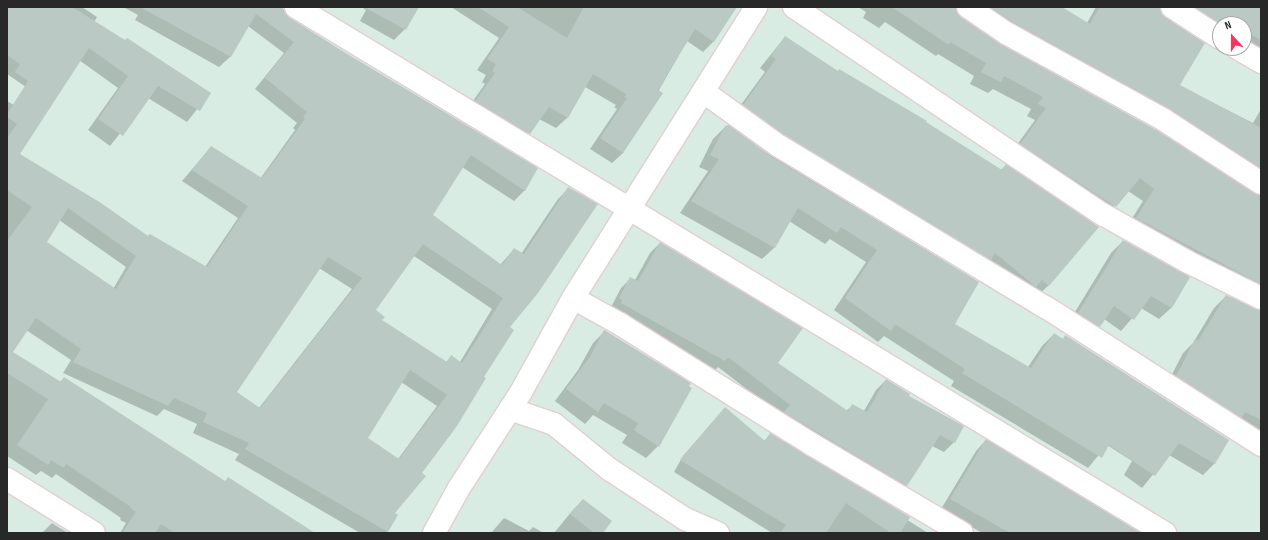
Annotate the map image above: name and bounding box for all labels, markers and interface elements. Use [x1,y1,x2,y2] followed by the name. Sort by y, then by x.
[1212,16,1252,56] north arrow
[1223,18,1233,32] text: N

